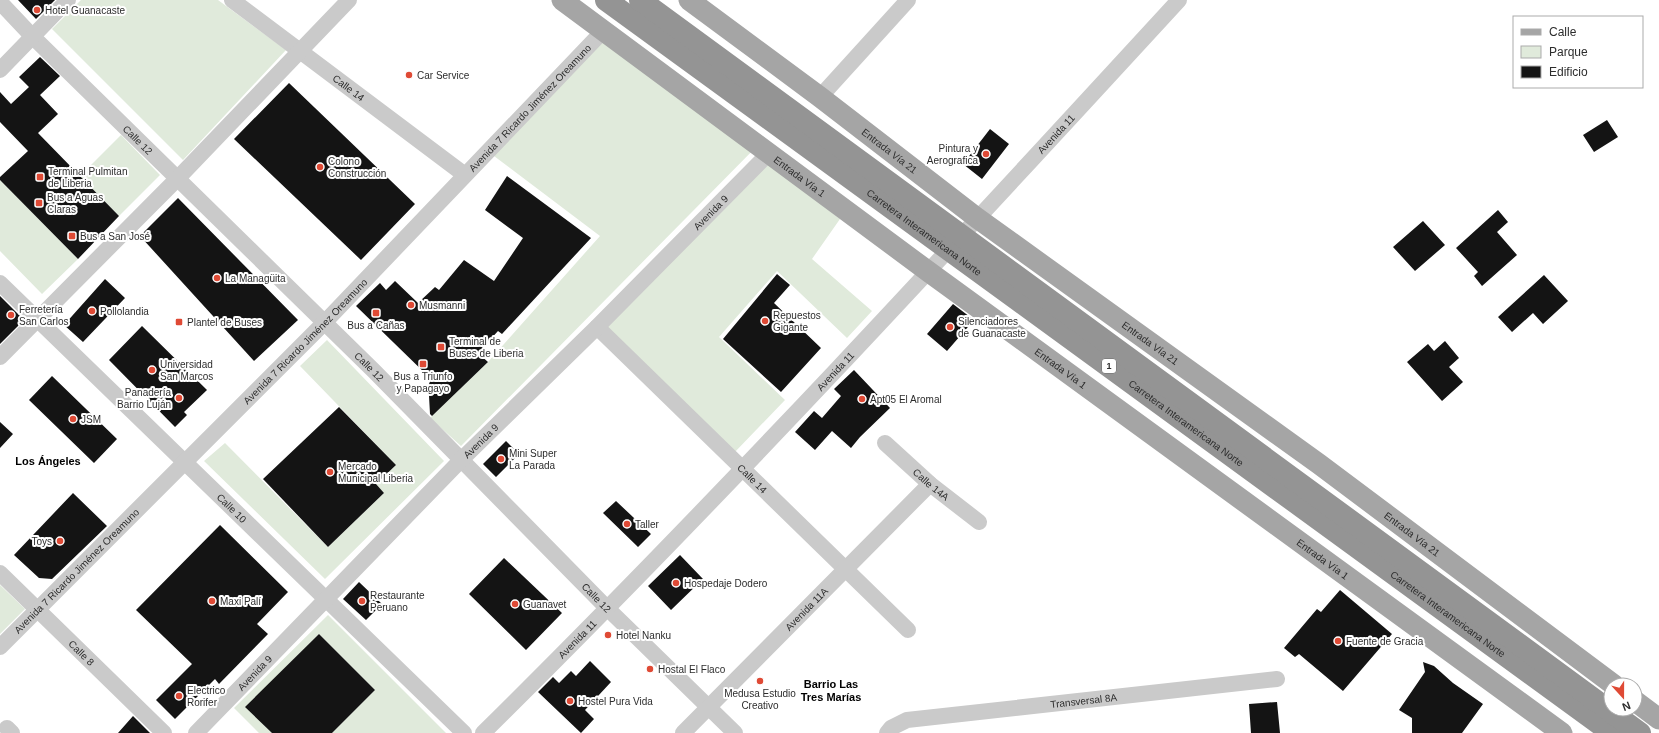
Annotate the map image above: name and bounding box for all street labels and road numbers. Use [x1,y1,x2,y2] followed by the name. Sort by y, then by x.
[466,42,593,174] street label: Avenida 7 Ricardo Jiménez Oreamuno
[331,72,367,103] street label: Calle 14
[1035,112,1077,156] street label: Avenida 11
[121,123,155,157] street label: Calle 12
[860,126,920,176] street label: Entrada Vía 21
[772,154,828,199] street label: Entrada Vía 1
[865,187,984,278] street label: Carretera Interamericana Norte
[691,192,730,232] street label: Avenida 9
[241,276,369,406] street label: Avenida 7 Ricardo Jiménez Oreamuno
[1120,319,1181,367] street label: Entrada Vía 21
[1033,346,1089,391] street label: Entrada Vía 1
[814,349,856,393] street label: Avenida 11
[352,350,387,384] street label: Calle 12
[1102,359,1116,373] road number: 1
[1127,377,1246,468] street label: Carretera Interamericana Norte
[461,421,501,460] street label: Avenida 9
[735,462,770,495] street label: Calle 14
[911,466,952,503] street label: Calle 14A
[215,491,249,525] street label: Calle 10
[12,506,141,635] street label: Avenida 7 Ricardo Jiménez Oreamuno
[1382,509,1443,559] street label: Entrada Vía 21
[1295,536,1351,582] street label: Entrada Vía 1
[1389,568,1508,659] street label: Carretera Interamericana Norte
[580,580,614,615] street label: Calle 12
[783,585,830,632] street label: Avenida 11A
[556,617,599,660] street label: Avenida 11
[67,638,97,668] street label: Calle 8
[235,653,274,692] street label: Avenida 9
[1050,691,1118,710] street label: Transversal 8A

